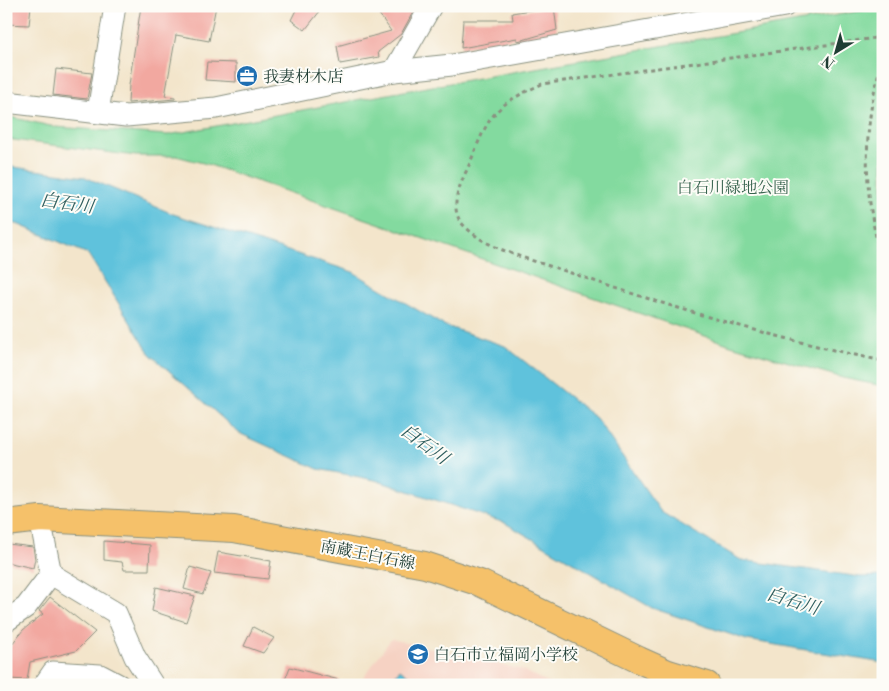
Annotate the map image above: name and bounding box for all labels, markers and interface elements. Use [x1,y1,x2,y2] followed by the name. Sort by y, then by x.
[812,28,862,78] north arrow
[819,51,839,72] text: N
[235,64,259,88] office icon: 我妻材木店
[263,67,343,87] place label: 我妻材木店
[677,178,789,198] park label: 白石川緑地公園
[39,188,97,219] water label: 白石川
[396,419,455,471] water label: 白石川
[319,536,417,574] street label: 南蔵王白石線
[764,583,824,621] water label: 白石川
[406,642,430,666] school or university icon: 白石市立福岡小学校
[434,645,578,665] place label: 白石市立福岡小学校

